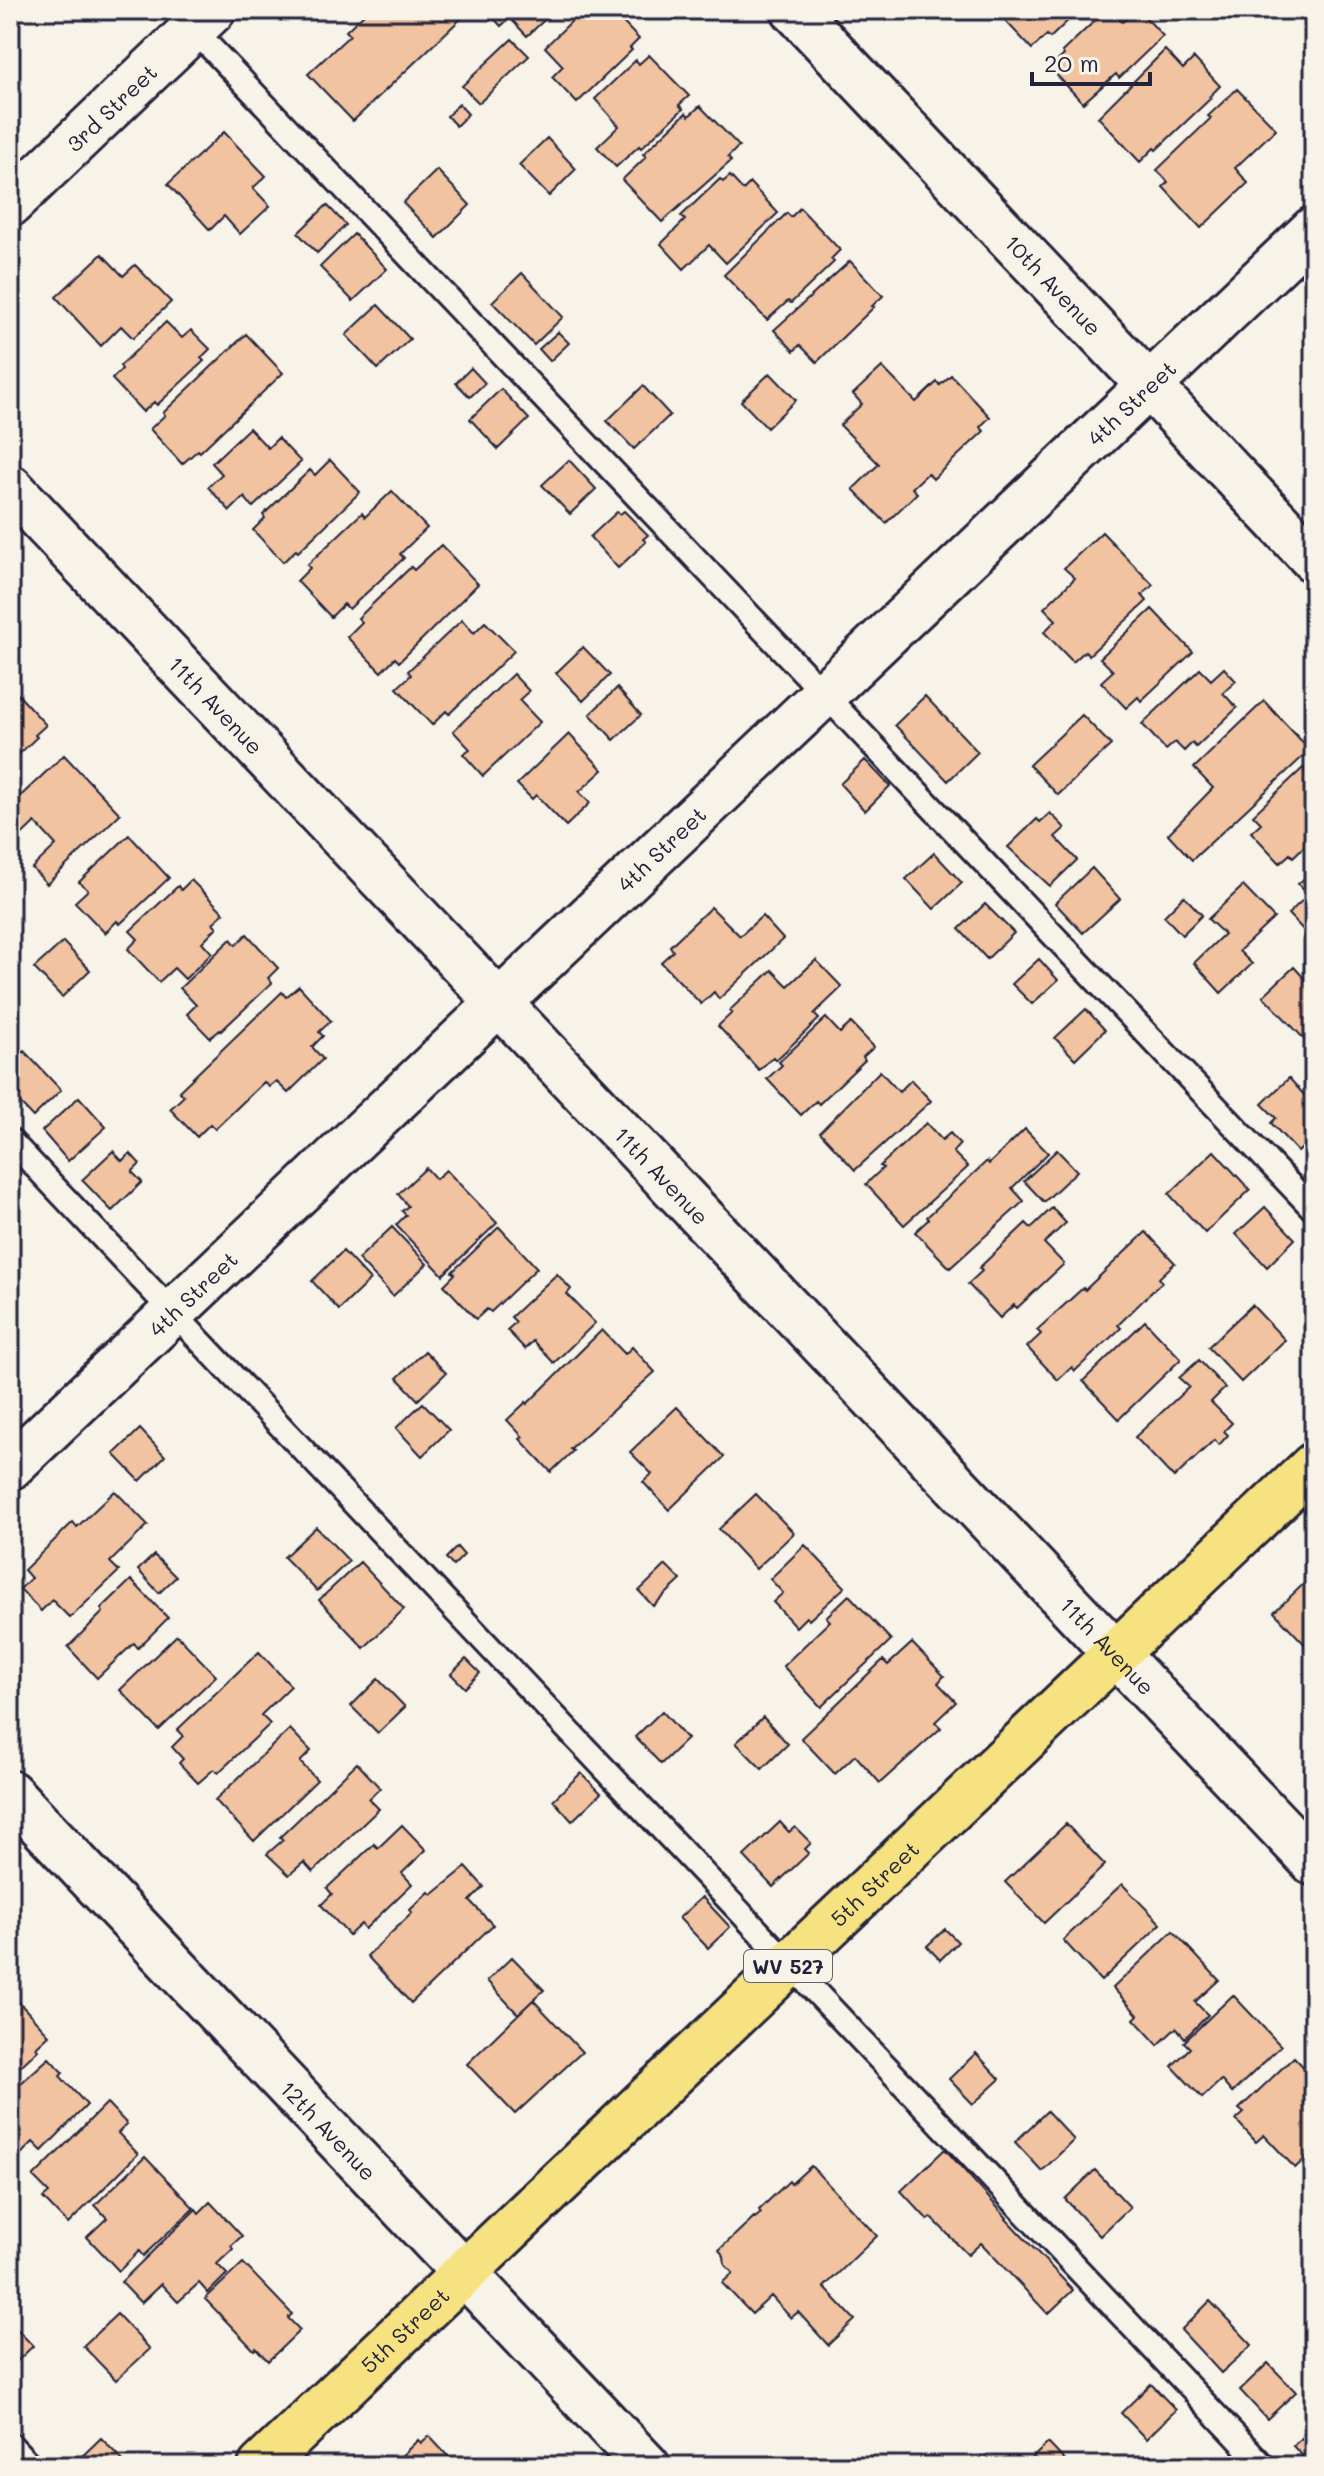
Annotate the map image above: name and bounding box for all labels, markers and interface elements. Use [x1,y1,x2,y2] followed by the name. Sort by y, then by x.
[1032,36,1150,86] scale bar
[1044,47,1099,78] text: 20 m
[60,57,163,157] street label: 3rd Street
[999,228,1108,341] street label: 10th Avenue
[1081,353,1182,452] street label: 4th Street
[163,649,270,760] street label: 11th Avenue
[611,800,712,898] street label: 4th Street
[609,1120,716,1230] street label: 11th Avenue
[142,1244,243,1343] street label: 4th Street
[1054,1590,1161,1701] street label: 11th Avenue
[824,1834,925,1932] street label: 5th Street
[744,1950,832,1982] road number: WV 527
[275,2074,383,2186] street label: 12th Avenue
[354,2280,455,2379] street label: 5th Street

